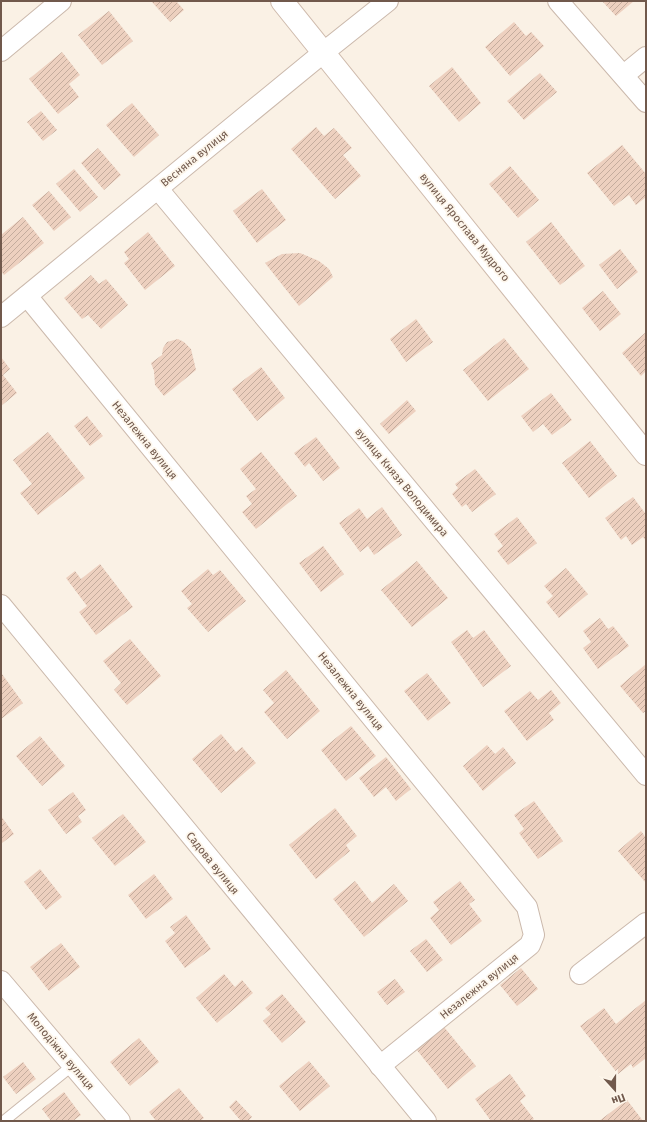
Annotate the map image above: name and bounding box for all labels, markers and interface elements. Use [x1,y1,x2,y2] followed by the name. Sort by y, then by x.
[158,127,231,189] street label: Весняна вулиця
[417,170,512,284] street label: вулиця Ярослава Мудрого
[109,399,180,482] street label: Незалежна вулиця
[352,425,451,539] street label: вулиця Князя Володимира
[315,650,386,733] street label: Незалежна вулиця
[184,830,242,897] street label: Садова вулиця
[438,951,521,1022] street label: Незалежна вулиця
[25,1010,97,1093] street label: Молодіжна вулиця
[595,1070,635,1110] north arrow
[610,1090,627,1107] text: Пн

